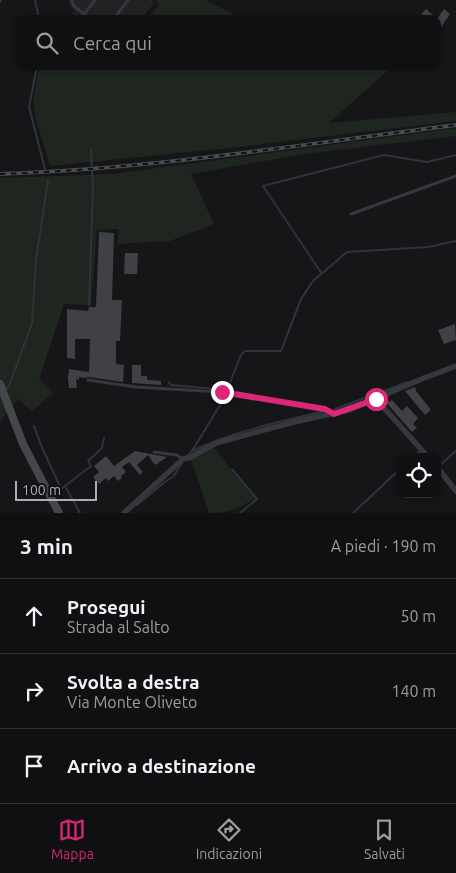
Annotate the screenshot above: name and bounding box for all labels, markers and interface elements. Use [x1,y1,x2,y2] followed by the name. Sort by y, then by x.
[15,15,441,70] search box
[33,29,61,57] icon: search
[73,32,152,54] text: Cerca qui
[211,381,234,404] route end
[365,388,388,411] route start
[396,453,441,498] map controls
[396,453,441,498] button: locate
[15,478,98,501] scale bar
[22,482,61,498] text: 100 m
[20,534,73,558] text: 3 min
[331,537,436,555] text: A piedi · 190 m
[67,596,146,618] text: Prosegui
[20,602,48,630] icon: ahead
[400,607,436,625] text: 50 m
[67,618,170,636] text: Strada al Salto
[67,671,200,693] text: Svolta a destra
[20,677,48,705] icon: right
[391,682,436,700] text: 140 m
[67,693,197,711] text: Via Monte Oliveto
[20,752,48,780] icon: arrive
[67,755,256,777] text: Arrivo a destinazione
[51,816,94,862] tab: Mappa
[196,816,262,862] tab: Indicazioni
[364,816,405,862] tab: Salvati

